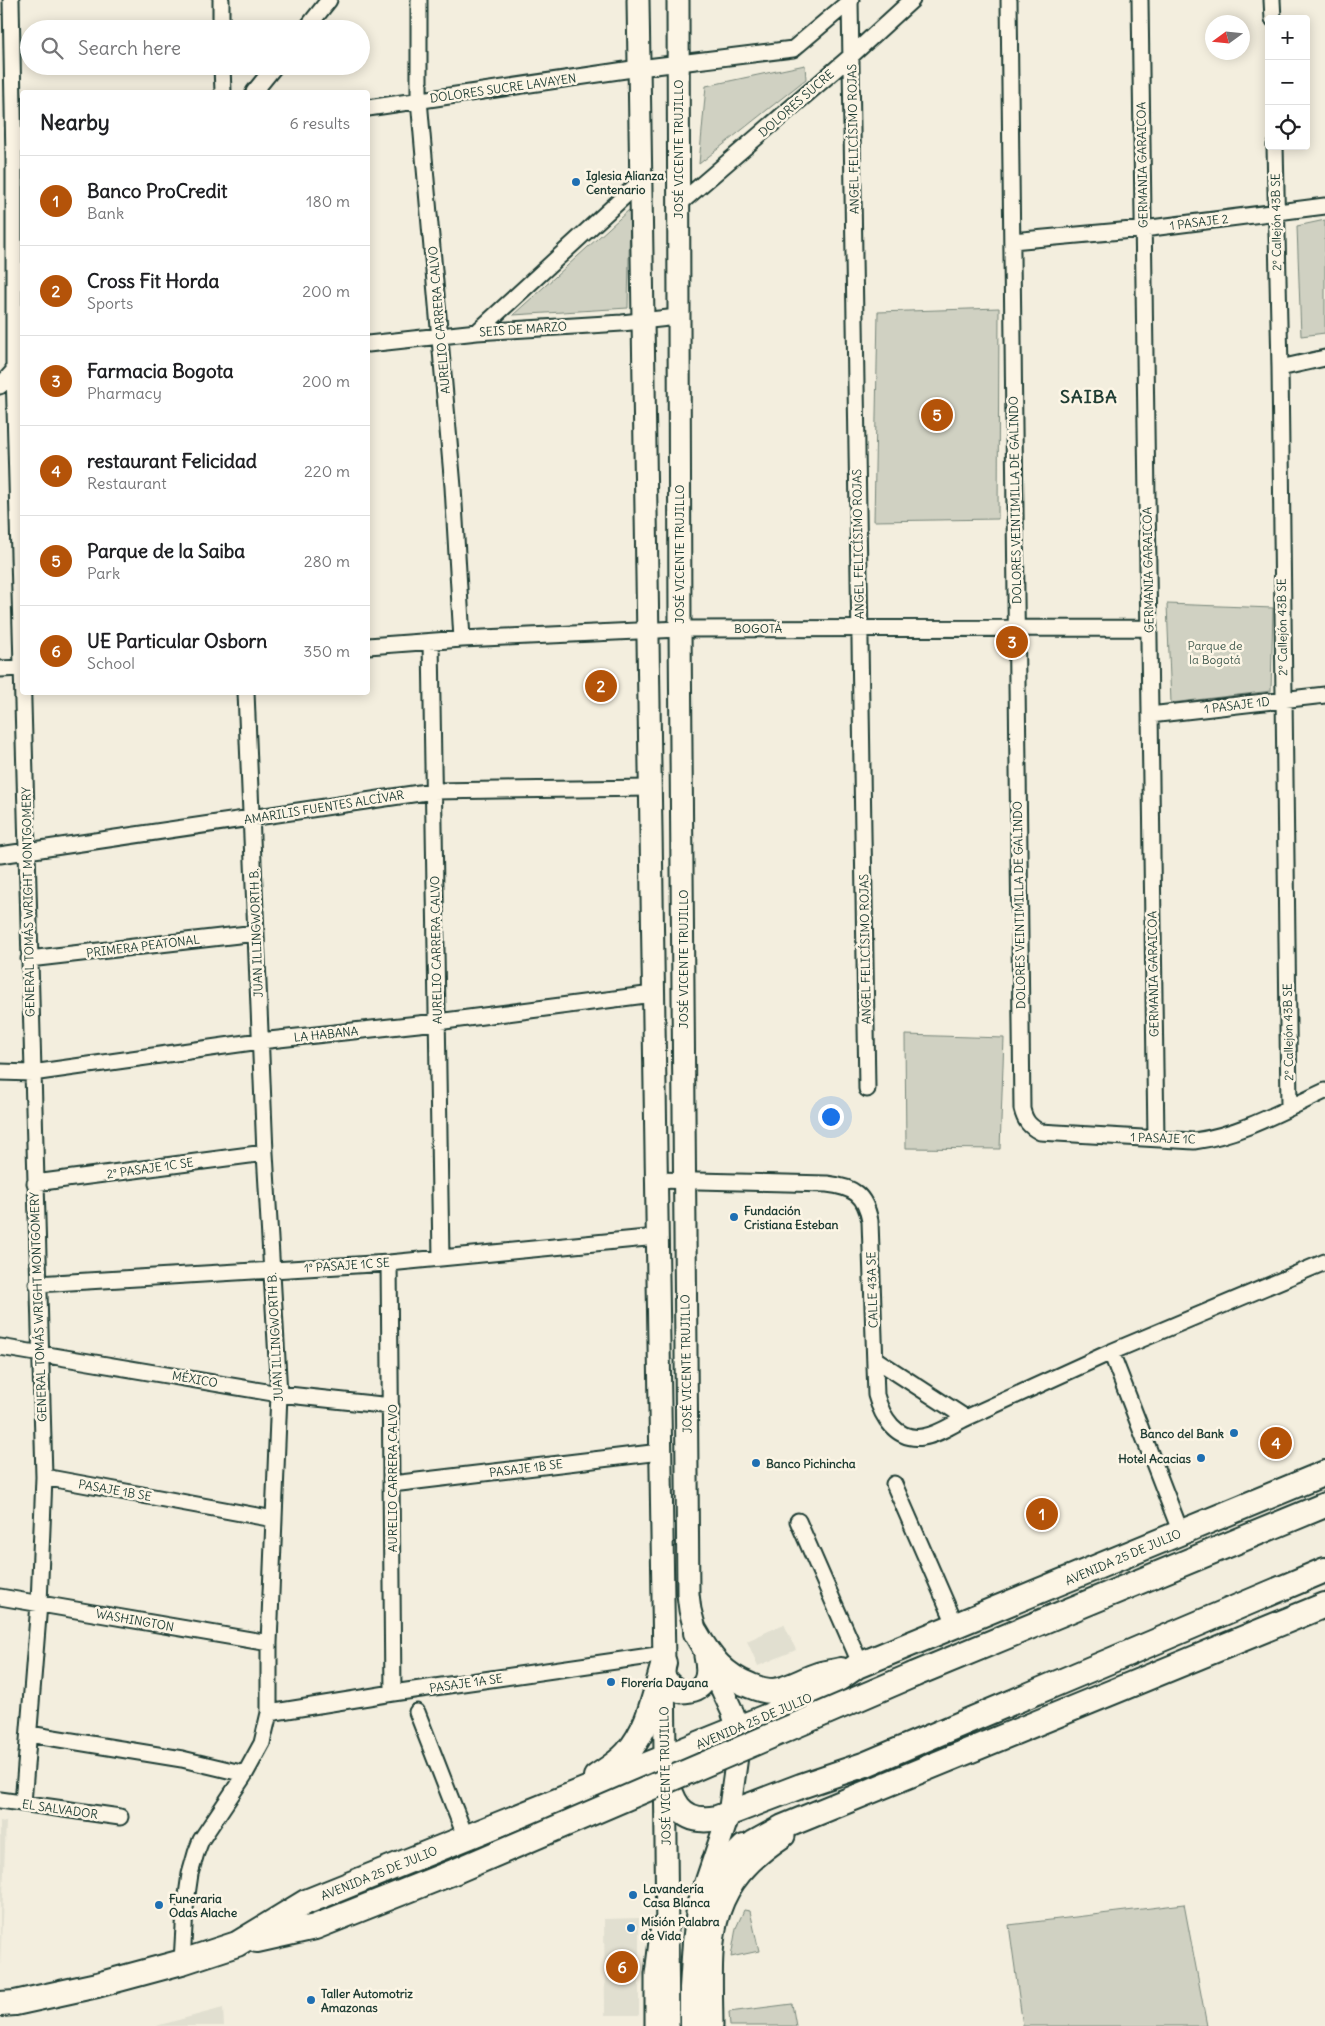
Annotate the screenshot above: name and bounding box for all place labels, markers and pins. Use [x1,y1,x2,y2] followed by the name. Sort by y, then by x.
[586,168,664,197] place label: Iglesia Alianza Centenario
[570,176,582,188] marker: Iglesia Alianza Centenario
[921,396,953,434] pin: 5
[996,623,1028,661] pin: 3
[585,667,617,705] pin: 2
[744,1203,838,1232] place label: Fundación Cristiana Esteban
[728,1211,740,1223] marker: Fundación Cristiana Esteban
[1260,1424,1292,1462] pin: 4
[1140,1426,1224,1441] place label: Banco del Bank
[1228,1427,1240,1439] marker: Banco del Bank
[1118,1451,1192,1466] place label: Hotel Acacias
[1195,1452,1207,1464] marker: Hotel Acacias
[766,1456,856,1471] place label: Banco Pichincha
[750,1457,762,1469] marker: Banco Pichincha
[1026,1495,1058,1533] pin: 1
[621,1675,708,1691] place label: Florería Dayana
[605,1676,617,1688] marker: Florería Dayana
[643,1881,710,1910] place label: Lavandería Casa Blanca
[627,1889,639,1901] marker: Lavandería Casa Blanca
[169,1891,238,1920] place label: Funeraria Odas Alache
[153,1899,165,1911] marker: Funeraria Odas Alache
[641,1914,720,1943] place label: Misión Palabra de Vida
[625,1922,637,1934] marker: Misión Palabra de Vida
[606,1948,638,1986] pin: 6
[321,1986,413,2015] place label: Taller Automotriz Amazonas
[305,1994,317,2006] marker: Taller Automotriz Amazonas

